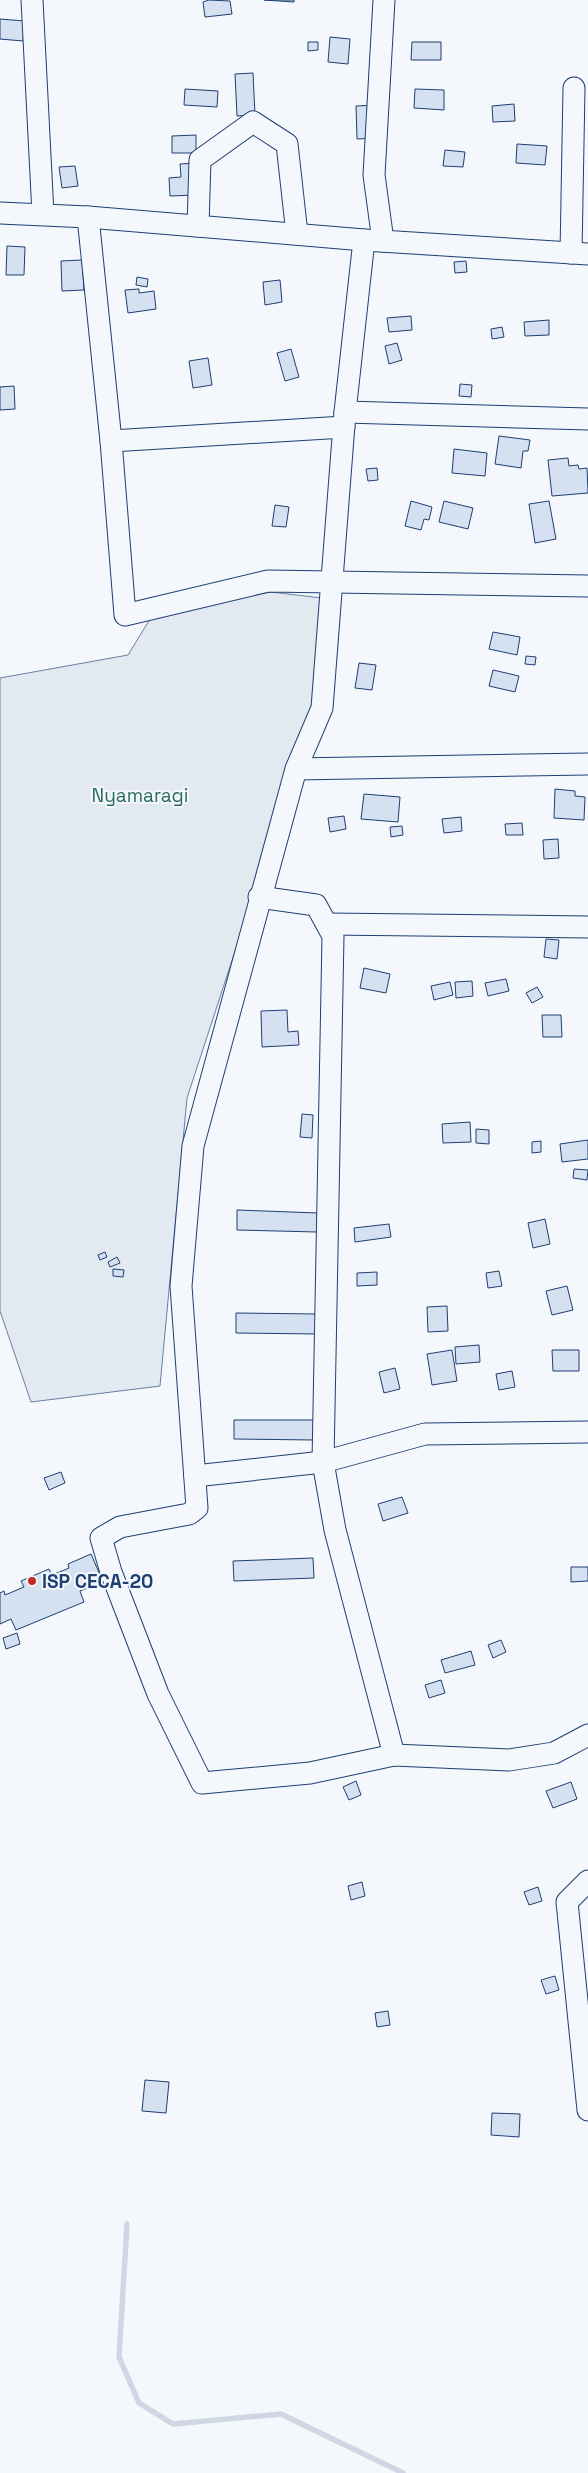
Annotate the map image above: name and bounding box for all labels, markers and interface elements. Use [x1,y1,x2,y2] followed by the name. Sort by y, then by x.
[92,783,188,808] park label: Nyamaragi
[42,1569,153,1594] place label: ISP CECA-20
[26,1575,38,1587] marker: ISP CECA-20

